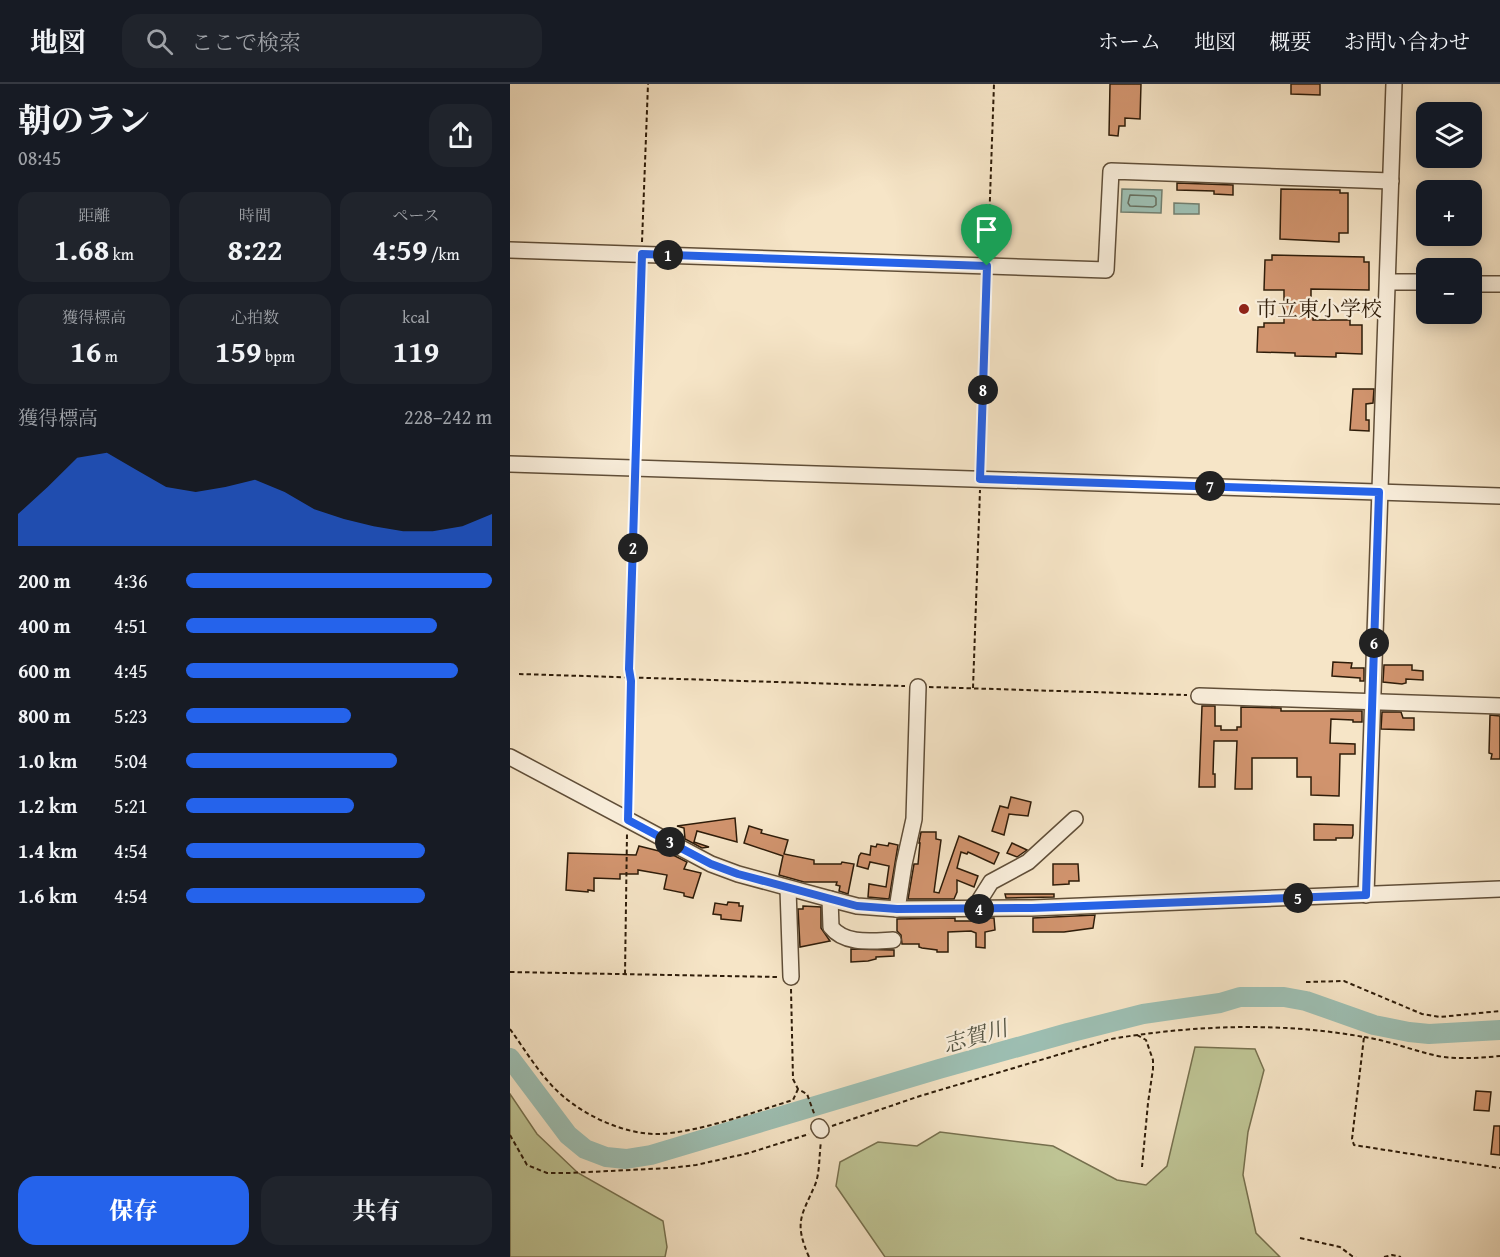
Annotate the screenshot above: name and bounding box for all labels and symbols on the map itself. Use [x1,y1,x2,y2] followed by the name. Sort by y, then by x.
[961,204,1012,266] pin
[653,240,683,270] pin: 1
[1256,293,1382,324] place label: 市立東小学校
[1237,302,1251,316] marker: 市立東小学校
[968,375,998,405] pin: 8
[1195,471,1225,501] pin: 7
[618,533,648,563] pin: 2
[1359,628,1389,658] pin: 6
[655,827,685,857] pin: 3
[1283,883,1313,913] pin: 5
[964,894,994,924] pin: 4
[939,1011,1013,1060] water label: 志賀川

